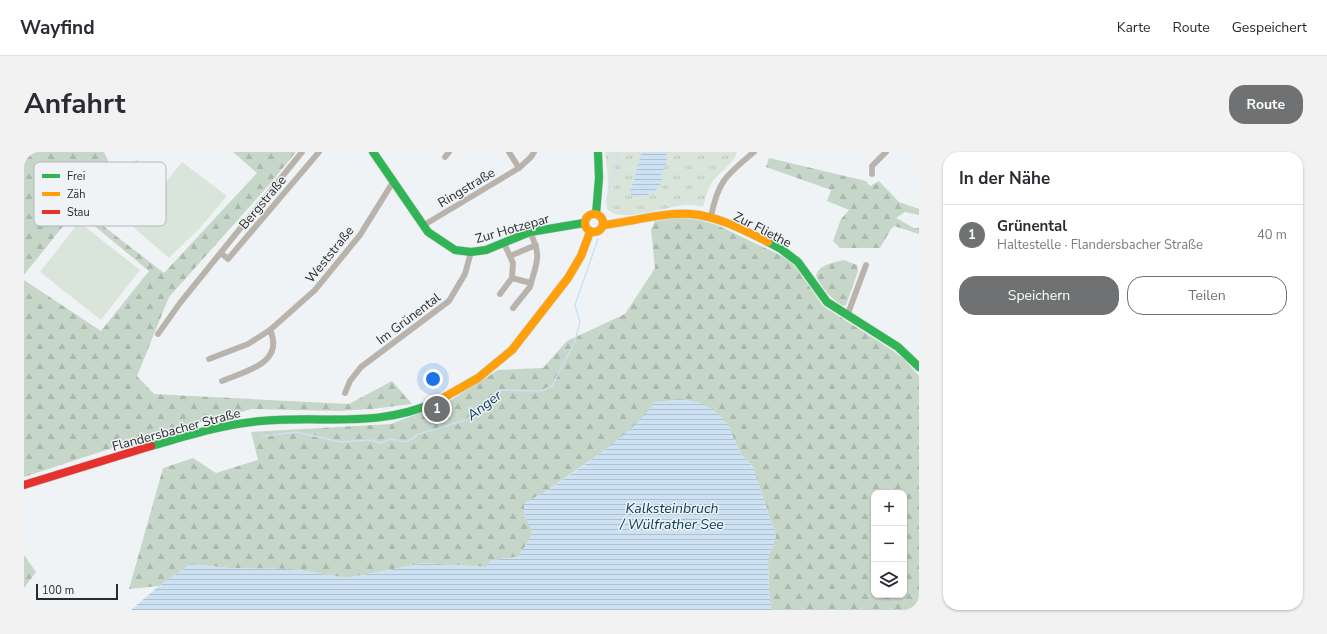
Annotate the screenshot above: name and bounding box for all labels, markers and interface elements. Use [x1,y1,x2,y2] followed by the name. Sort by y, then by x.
[20,15,95,41] text: Wayfind
[1117,18,1151,37] text: Karte
[1173,18,1210,37] text: Route
[1232,18,1307,37] text: Gespeichert
[24,85,125,123] text: Anfahrt
[1229,85,1303,124] button: Route
[34,162,166,226] legend
[435,164,499,212] street label: Ringstraße
[959,167,1050,190] text: In der Nähe
[67,169,85,184] text: Frei
[235,172,291,233] street label: Bergstraße
[67,187,85,202] text: Zäh
[67,205,90,220] text: Stau
[731,208,795,252] street label: Zur Fliethe
[473,210,552,248] street label: Zur Hotzepar
[997,216,1067,236] text: Grünental
[301,222,358,287] street label: Weststraße
[968,226,976,244] text: 1
[1257,226,1287,244] text: 40 m
[997,236,1203,254] text: Haltestelle · Flandersbacher Straße
[959,276,1119,315] button: Speichern
[1127,276,1287,315] button: Teilen
[373,289,445,349] street label: Im Grünental
[423,369,443,389] your location
[462,386,506,425] water label: Anger
[424,394,450,424] pin: 1
[110,404,243,456] street label: Flandersbacher Straße
[871,490,907,598] map controls
[871,490,907,526] button: +
[619,499,724,534] water label: Kalksteinbruch / Wülfrather See
[871,526,907,562] button: −
[871,562,907,598] button: layers
[36,582,118,601] scale bar
[42,583,74,598] text: 100 m

